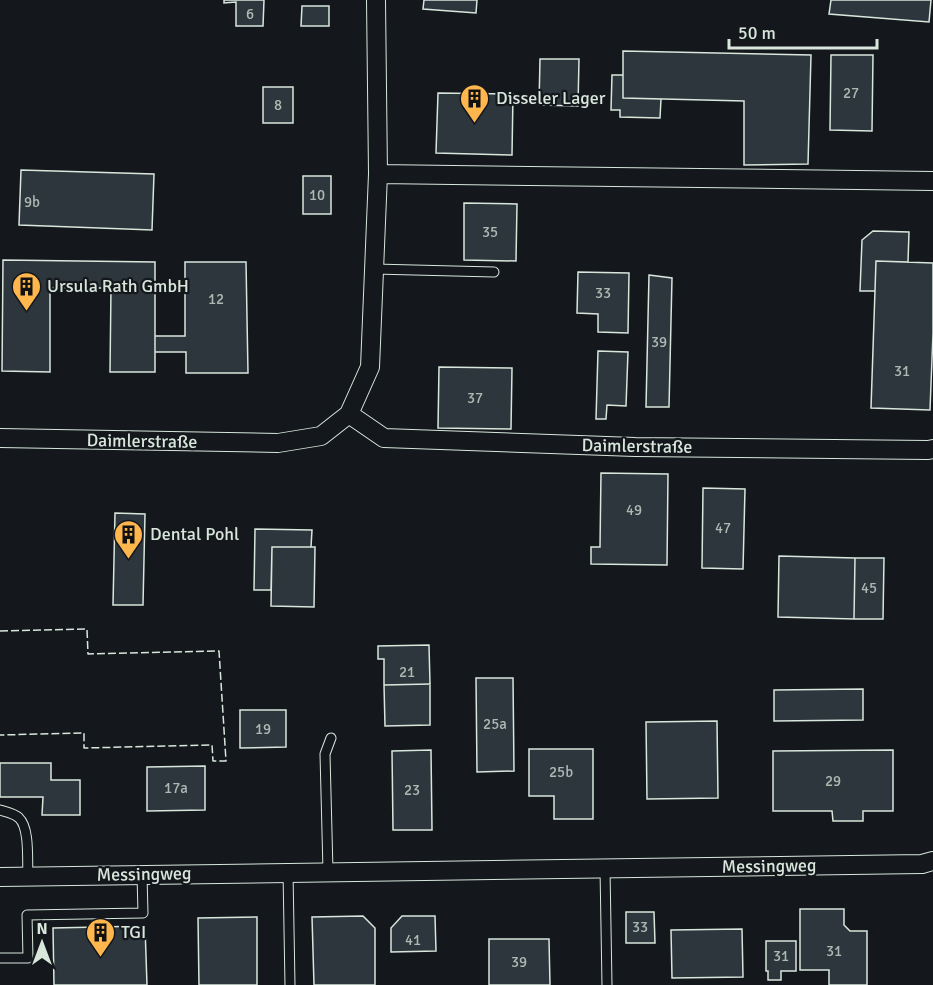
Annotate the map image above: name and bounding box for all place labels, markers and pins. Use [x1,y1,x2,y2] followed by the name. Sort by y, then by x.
[459,82,491,124] building icon: Disseler Lager
[496,87,606,109] place label: Disseler Lager
[10,270,42,312] building icon: Ursula Rath GmbH
[47,275,189,297] place label: Ursula Rath GmbH
[113,518,145,560] building icon: Dental Pohl
[150,523,239,545] place label: Dental Pohl
[84,916,116,958] building icon: TGI
[121,921,146,943] place label: TGI

